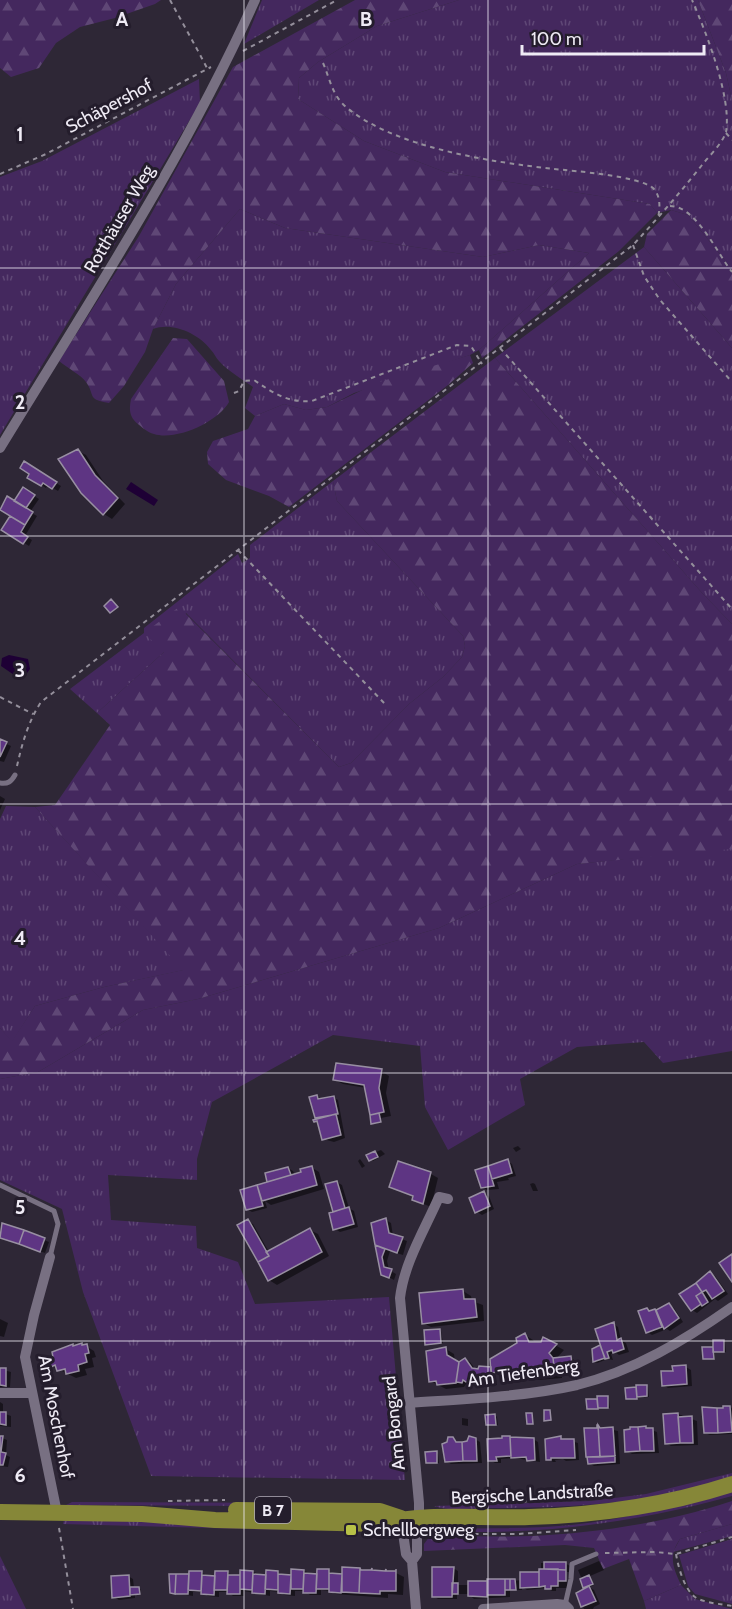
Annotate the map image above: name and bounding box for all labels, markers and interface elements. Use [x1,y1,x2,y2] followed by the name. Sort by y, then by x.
[116,7,129,31] text: A
[360,7,372,31] text: B
[522,18,704,56] scale bar
[531,28,582,50] text: 100 m
[62,74,156,138] street label: Schäpershof
[16,122,24,146] text: 1
[79,160,159,277] street label: Rotthäuser Weg
[15,390,25,414] text: 2
[15,658,25,682] text: 3
[14,926,26,950] text: 4
[15,1195,25,1219] text: 5
[33,1353,79,1481] street label: Am Moschenhof
[466,1354,581,1392] street label: Am Tiefenberg
[378,1375,410,1471] street label: Am Bongard
[14,1463,26,1487] text: 6
[450,1479,614,1509] street label: Bergische Landstraße
[255,1497,291,1523] road number: B 7
[363,1519,475,1541] place label: Schellbergweg
[344,1523,358,1537] marker: Schellbergweg

